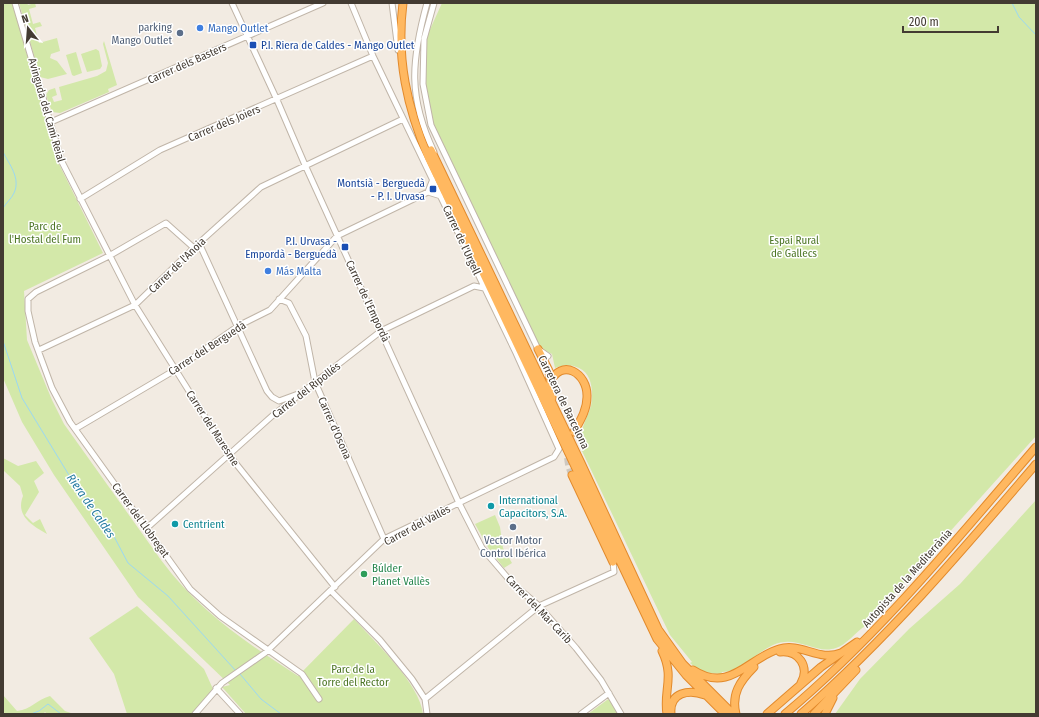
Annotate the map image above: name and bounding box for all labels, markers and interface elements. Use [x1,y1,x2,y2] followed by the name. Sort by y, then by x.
[8,8,48,48] north arrow
[903,8,998,34] scale bar
[20,12,30,26] text: N
[909,15,939,29] text: 200 m
[112,21,173,47] place label: parking Mango Outlet
[208,22,269,35] place label: Mango Outlet
[195,23,205,33] marker: Mango Outlet
[175,28,185,38] marker: parking Mango Outlet
[261,39,415,52] place label: P.I. Riera de Caldes - Mango Outlet
[146,40,229,87] street label: Carrer dels Basters
[248,40,258,50] marker: P.I. Riera de Caldes - Mango Outlet
[25,57,68,164] street label: Avinguda del Camí Reial
[186,102,262,144] street label: Carrer dels Joiers
[337,177,425,203] place label: Montsià - Berguedà - P. I. Urvasa
[428,184,438,194] marker: Montsià - Berguedà - P. I. Urvasa
[440,203,483,277] street label: Carrer de l'Urgell
[9,220,81,246] park label: Parc de l'Hostal del Fum
[769,234,819,260] park label: Espai Rural de Gallecs
[146,235,209,296] street label: Carrer de l'Anoia
[245,235,337,261] place label: P.I. Urvasa - Empordà - Berguedà
[340,242,350,252] marker: P.I. Urvasa - Empordà - Berguedà
[343,258,392,344] street label: Carrer de l'Empordà
[276,265,321,278] place label: Más Malta
[263,266,273,276] marker: Más Malta
[166,319,248,378] street label: Carrer del Berguedà
[535,353,592,451] street label: Carretera de Barcelona
[270,359,343,421] street label: Carrer del Ripollés
[183,388,242,469] street label: Carrer del Maresme
[315,395,354,461] street label: Carrer d'Osona
[64,471,118,541] water label: Riera de Caldes
[109,480,172,560] street label: Carrer del Llobregat
[499,494,567,520] place label: International Capacitors, S.A.
[486,501,496,511] marker: International Capacitors, S.A.
[382,502,453,548] street label: Carrer del Vallès
[183,518,225,531] place label: Centrient
[170,519,180,529] marker: Centrient
[508,522,518,532] marker: Vector Motor Control Ibérica
[860,526,955,630] street label: Autopista de la Mediterrània
[480,534,546,560] place label: Vector Motor Control Ibérica
[372,562,430,588] place label: Búlder Planet Vallès
[359,569,369,579] marker: Búlder Planet Vallès
[503,573,575,646] street label: Carrer del Mar Carib
[317,663,389,689] park label: Parc de la Torre del Rector

